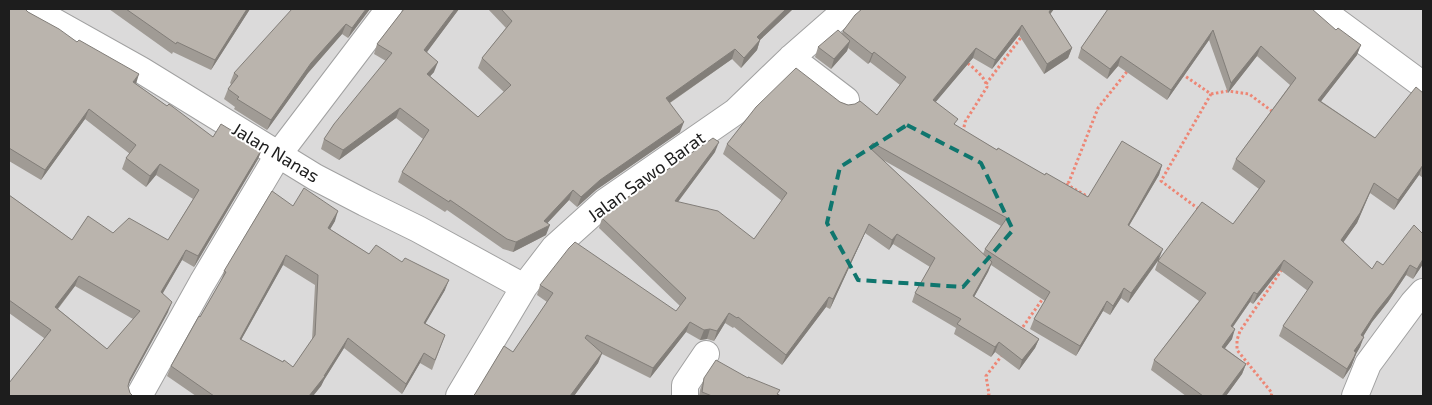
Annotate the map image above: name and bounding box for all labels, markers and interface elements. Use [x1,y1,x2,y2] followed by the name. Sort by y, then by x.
[228,117,324,187] street label: Jalan Nanas
[583,126,709,226] street label: Jalan Sawo Barat

